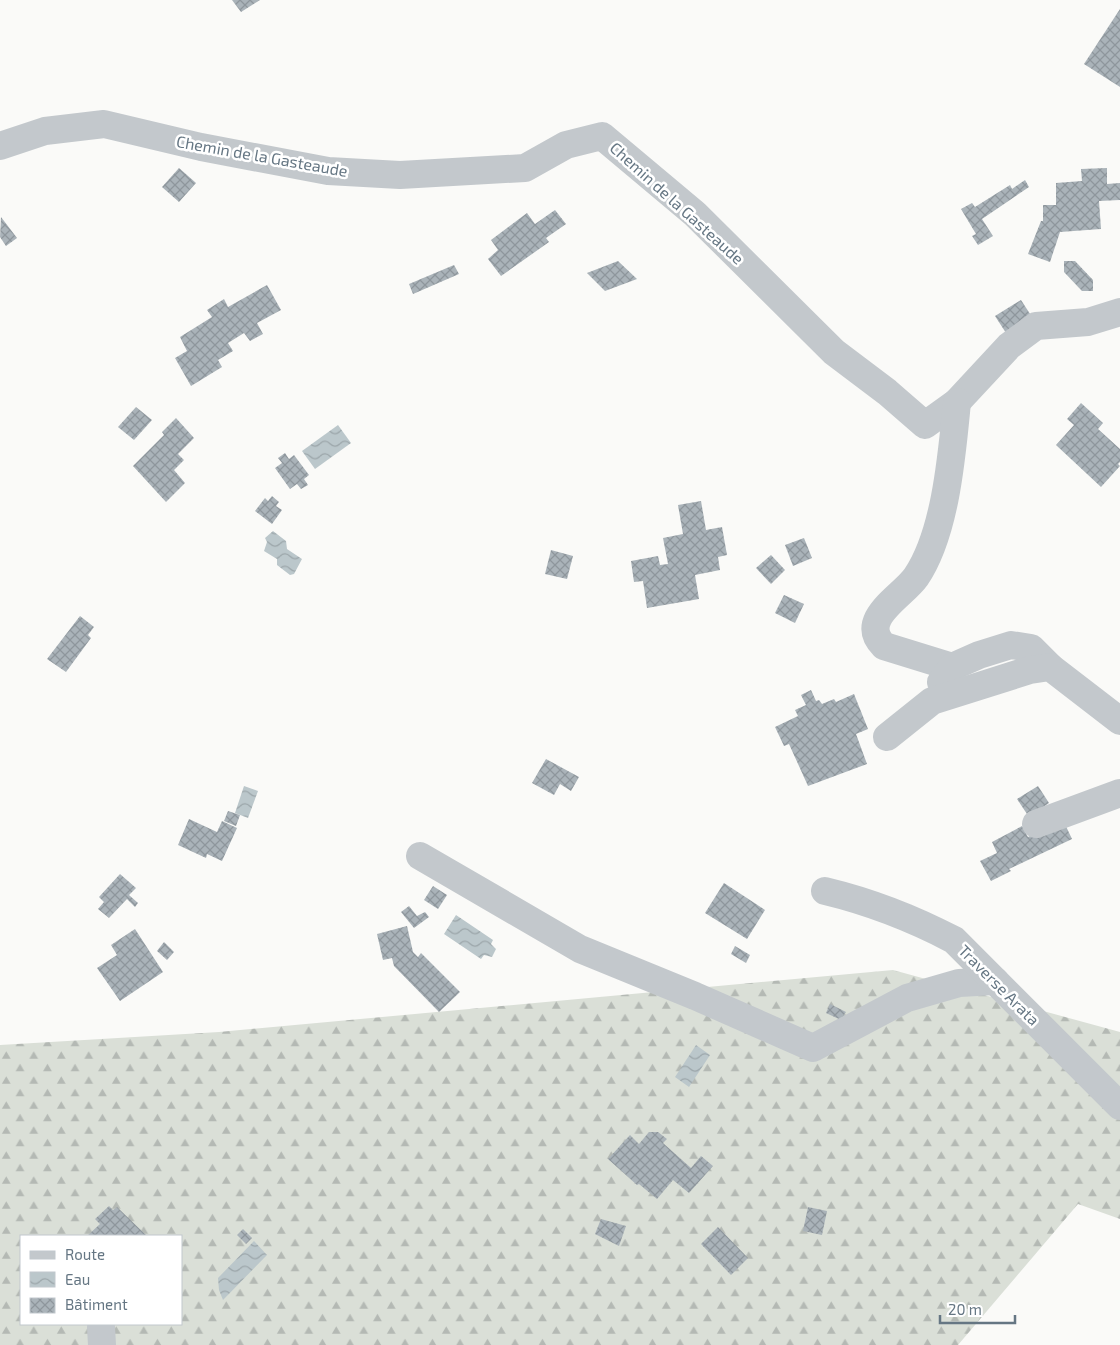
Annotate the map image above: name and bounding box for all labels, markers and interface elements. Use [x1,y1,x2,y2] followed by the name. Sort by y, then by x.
[175,131,349,180] street label: Chemin de la Gasteaude
[606,137,748,268] street label: Chemin de la Gasteaude
[955,940,1044,1029] street label: Traverse Arata
[20,1235,182,1325] legend
[65,1245,105,1263] text: Route
[65,1270,90,1288] text: Eau
[940,1292,1015,1324] scale bar
[65,1295,128,1313] text: Bâtiment
[948,1300,982,1318] text: 20 m

